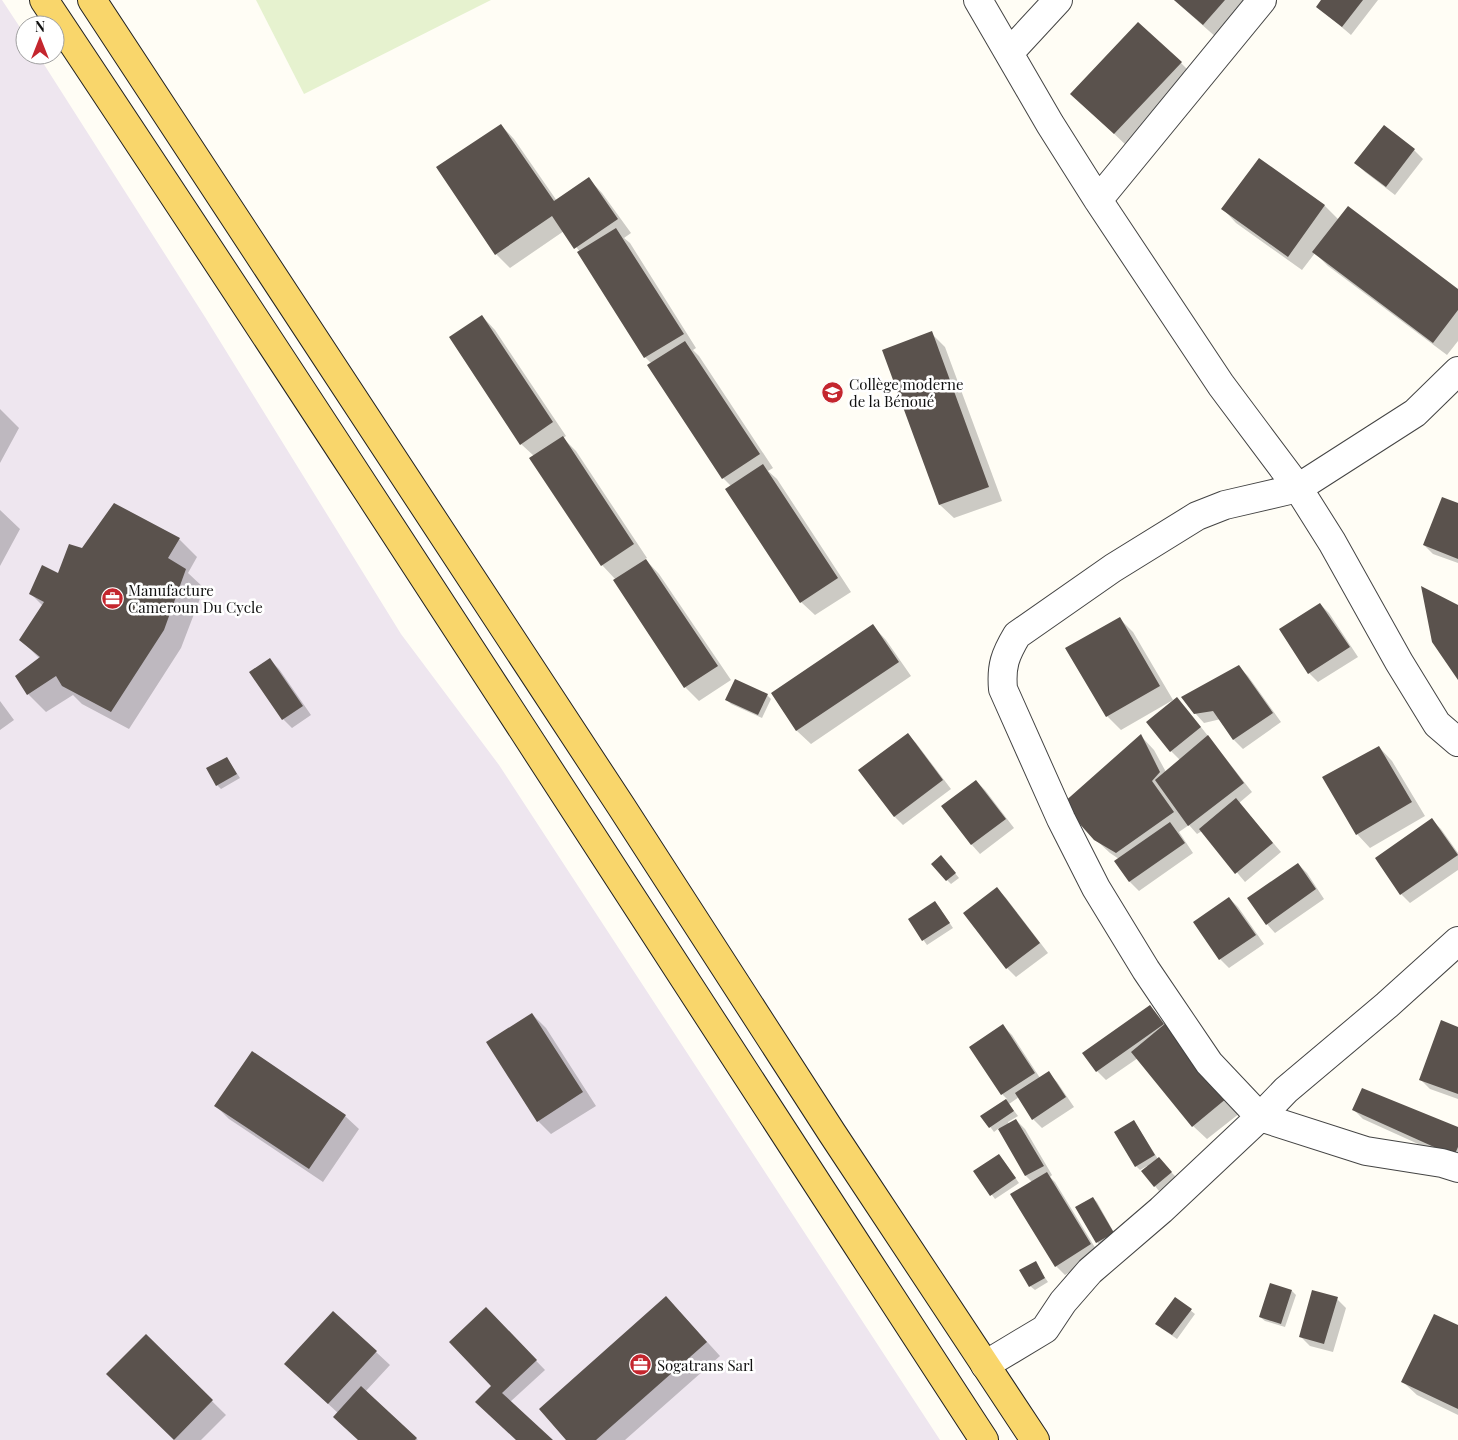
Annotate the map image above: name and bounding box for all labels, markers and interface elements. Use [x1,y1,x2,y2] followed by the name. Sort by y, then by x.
[15,15,65,65] north arrow
[35,17,45,36] text: N
[849,374,964,411] place label: Collège moderne de la Bénoué
[821,381,845,405] school or university icon: Collège moderne de la Bénoué
[128,580,263,617] place label: Manufacture Cameroun Du Cycle
[100,587,124,611] office icon: Manufacture Cameroun Du Cycle
[629,1353,653,1377] office icon: Sogatrans Sarl
[657,1355,754,1375] place label: Sogatrans Sarl

